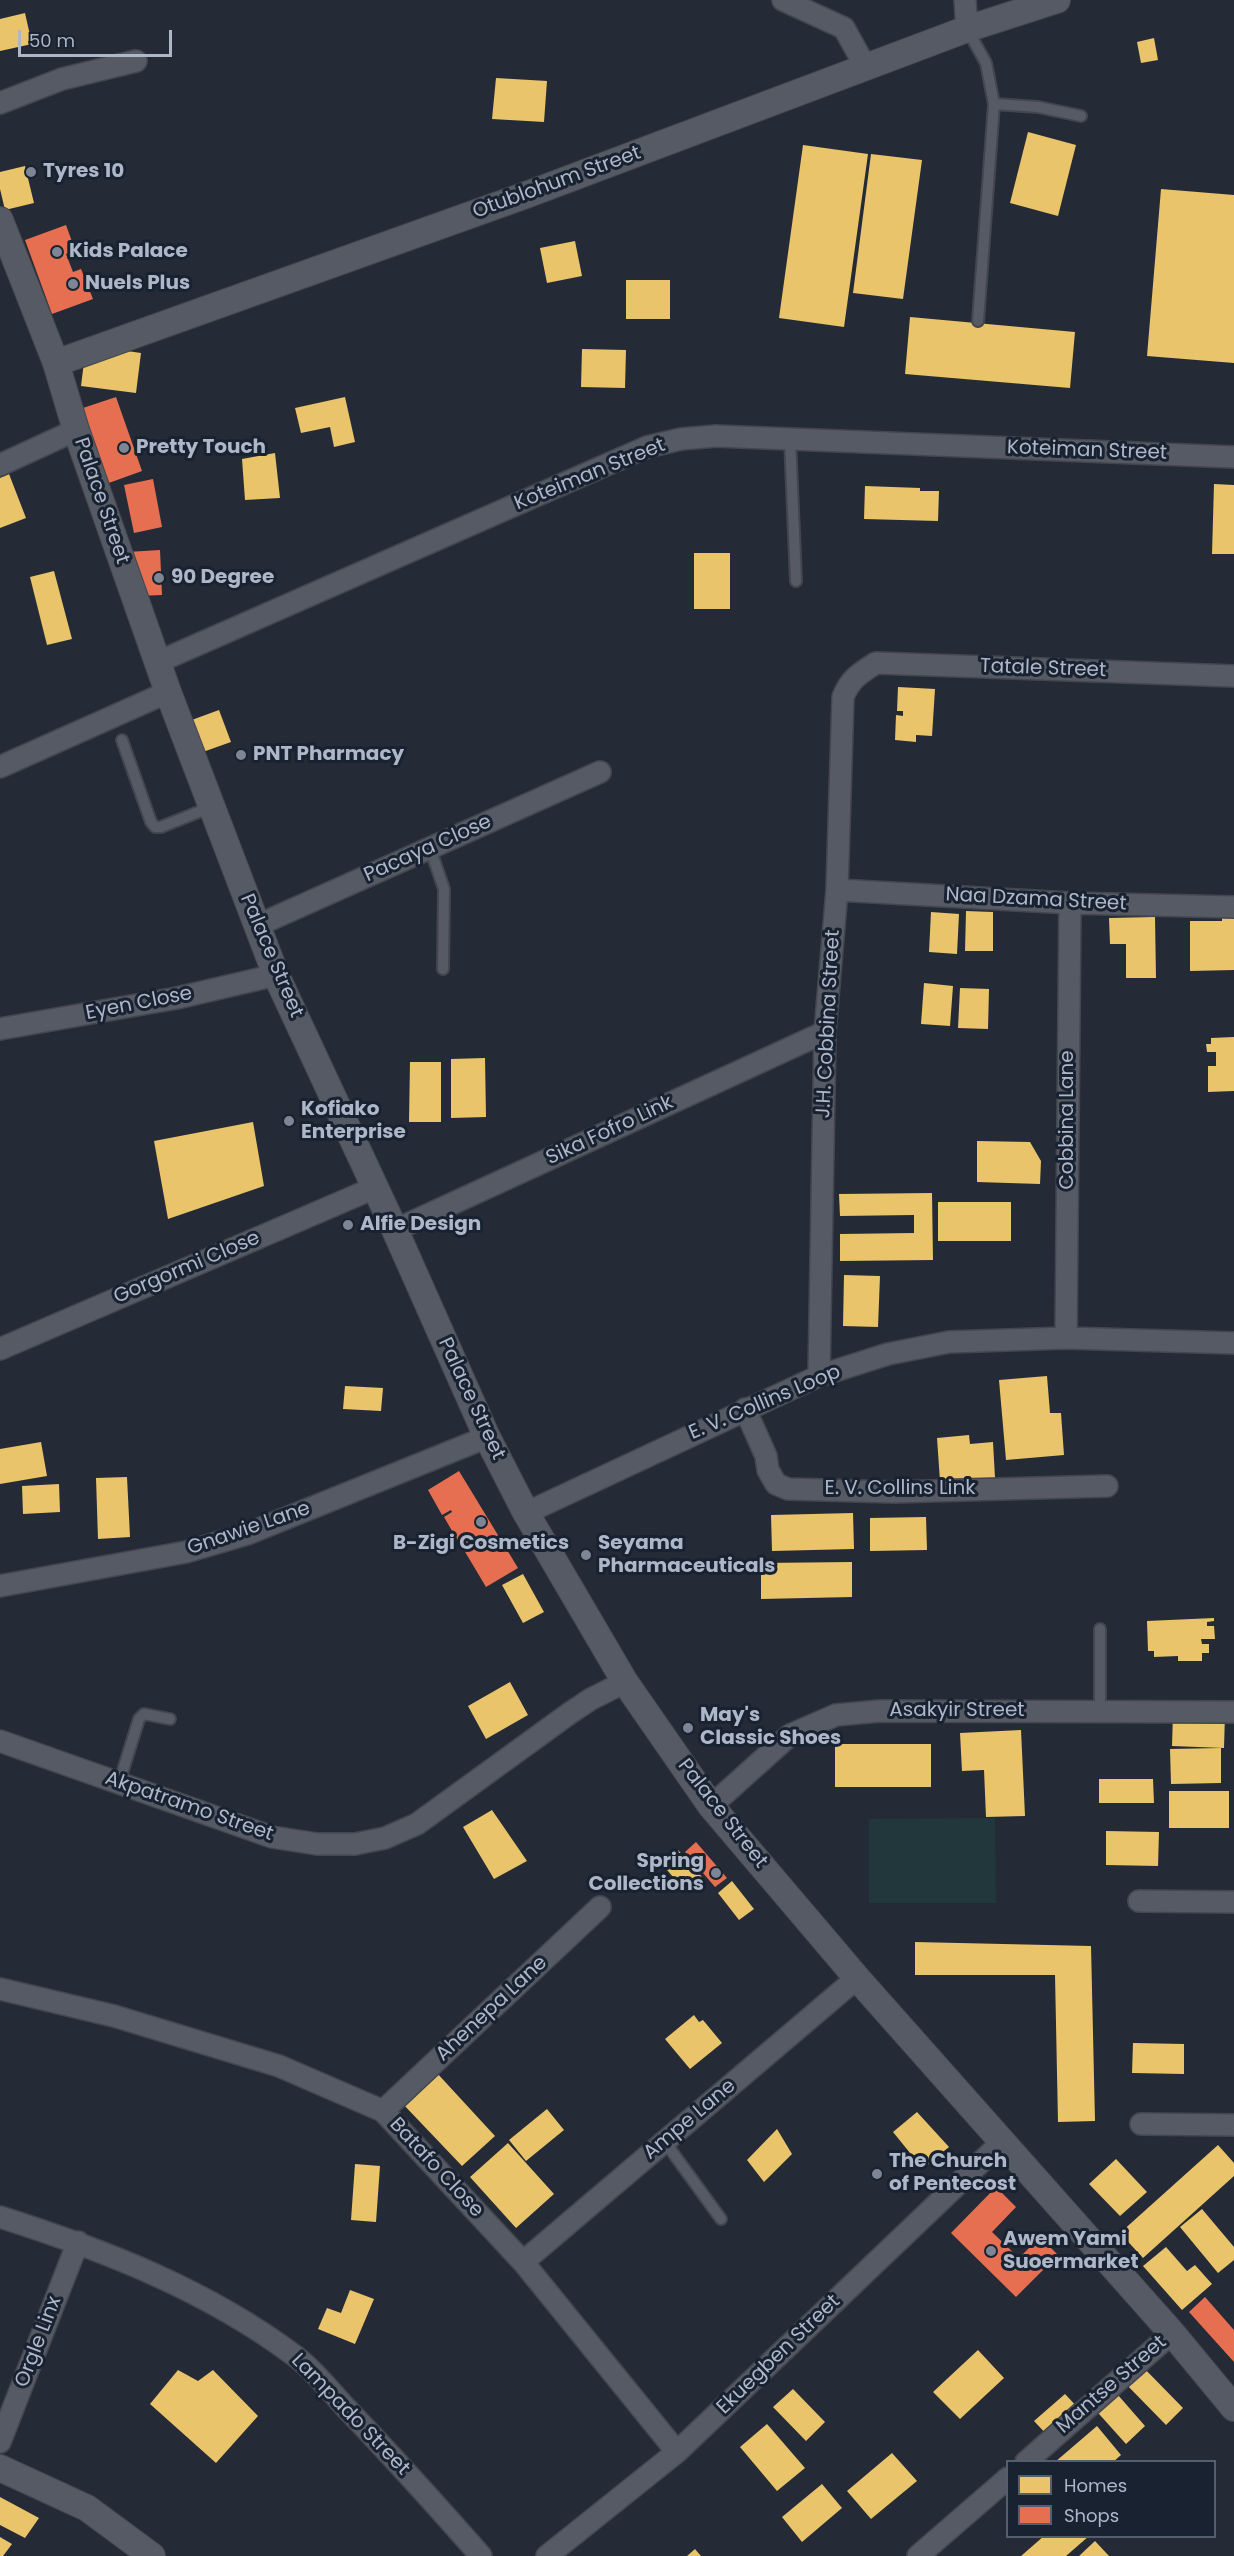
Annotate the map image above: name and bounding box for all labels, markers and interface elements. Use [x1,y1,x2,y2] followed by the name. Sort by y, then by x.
[21,18,176,56] scale bar
[29,28,75,53] text: 50 m
[470,141,644,225] street label: Otublohum Street
[43,160,124,184] place label: Tyres 10
[24,165,38,179] marker: Tyres 10
[69,240,188,264] place label: Kids Palace
[50,245,64,259] marker: Kids Palace
[85,272,190,296] place label: Nuels Plus
[66,277,80,291] marker: Nuels Plus
[511,434,669,516] street label: Koteiman Street
[68,435,134,567] street label: Palace Street
[136,436,266,460] place label: Pretty Touch
[1007,436,1167,466] street label: Koteiman Street
[117,441,131,455] marker: Pretty Touch
[171,566,274,590] place label: 90 Degree
[152,571,166,585] marker: 90 Degree
[979,655,1107,683] street label: Tatale Street
[253,743,404,767] place label: PNT Pharmacy
[234,748,248,762] marker: PNT Pharmacy
[361,810,495,888] street label: Pacaya Close
[945,883,1127,917] street label: Naa Dzama Street
[234,891,308,1021] street label: Palace Street
[812,929,846,1119] street label: J.H. Cobbina Street
[84,982,194,1026] street label: Eyen Close
[1056,1050,1080,1190] street label: Cobbina Lane
[543,1091,677,1171] street label: Sika Fofro Link
[301,1098,406,1145] place label: Kofiako Enterprise
[282,1114,296,1128] marker: Kofiako Enterprise
[360,1213,481,1237] place label: Alfie Design
[341,1218,355,1232] marker: Alfie Design
[110,1226,264,1310] street label: Gorgormi Close
[432,1334,510,1464] street label: Palace Street
[686,1360,844,1446] street label: E. V. Collins Loop
[824,1477,976,1501] street label: E. V. Collins Link
[184,1497,314,1561] street label: Gnawie Lane
[474,1515,488,1529] marker: B-Zigi Cosmetics
[393,1532,569,1556] place label: B-Zigi Cosmetics
[598,1532,776,1579] place label: Seyama Pharmaceuticals
[579,1548,593,1562] marker: Seyama Pharmaceuticals
[889,1699,1025,1723] street label: Asakyir Street
[700,1704,841,1751] place label: May's Classic Shoes
[681,1721,695,1735] marker: May's Classic Shoes
[672,1755,772,1873] street label: Palace Street
[102,1767,276,1847] street label: Akpatramo Street
[588,1850,704,1897] place label: Spring Collections
[709,1866,723,1880] marker: Spring Collections
[431,1951,553,2067] street label: Ahenepa Lane
[639,2075,741,2165] street label: Ampe Lane
[384,2113,488,2223] street label: Batafo Close
[889,2150,1016,2197] place label: The Church of Pentecost
[870,2167,884,2181] marker: The Church of Pentecost
[1003,2228,1139,2275] place label: Awem Yami Suoermarket
[984,2244,998,2258] marker: Awem Yami Suoermarket
[712,2290,846,2420] street label: Ekuegben Street
[11,2293,67,2391] street label: Orgle Linx
[1052,2331,1172,2439] street label: Mantse Street
[286,2349,414,2481] street label: Lampado Street
[1006,2460,1216,2538] legend
[1064,2473,1127,2498] text: Homes
[1064,2503,1119,2528] text: Shops

